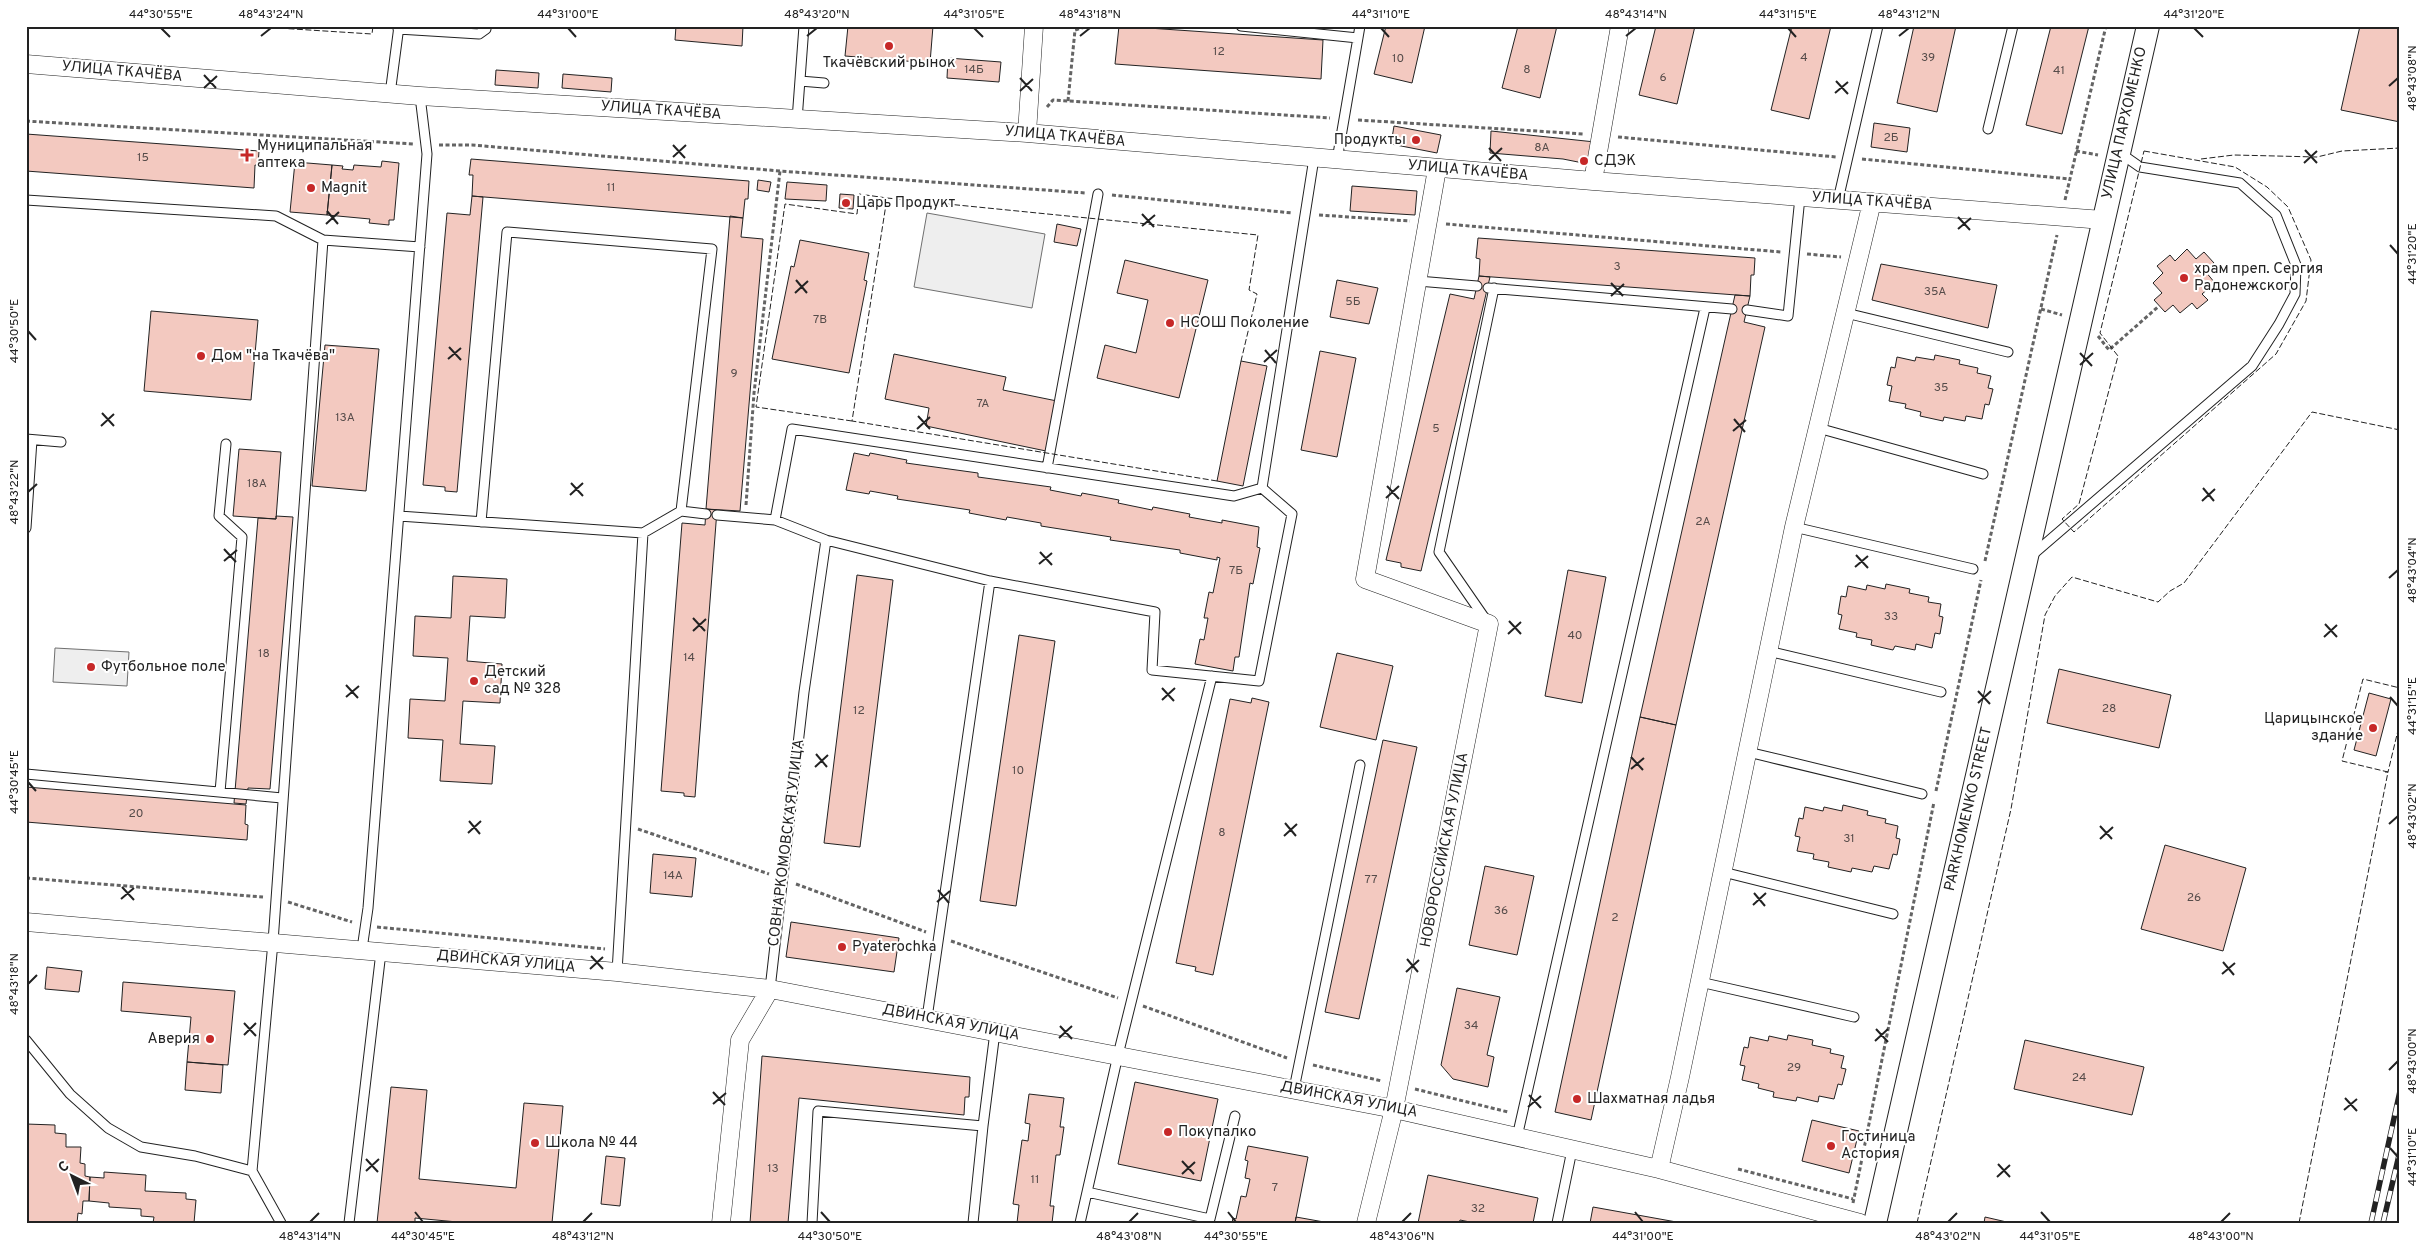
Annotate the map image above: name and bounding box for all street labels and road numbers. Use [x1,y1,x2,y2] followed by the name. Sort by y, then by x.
[2098,45,2152,201] street label: УЛИЦА ПАРХОМЕНКО
[61,56,183,87] street label: УЛИЦА ТКАЧЁВА
[600,96,722,125] street label: УЛИЦА ТКАЧЁВА
[1004,121,1126,152] street label: УЛИЦА ТКАЧЁВА
[1407,155,1529,186] street label: УЛИЦА ТКАЧЁВА
[1811,187,1933,216] street label: УЛИЦА ТКАЧЁВА
[1941,725,1997,893] street label: PARKHOMENKO STREET
[765,738,809,948] street label: СОВНАРКОМОВСКАЯ УЛИЦА
[1415,750,1473,949] street label: НОВОРОССИЙСКАЯ УЛИЦА
[436,946,576,978] street label: ДВИНСКАЯ УЛИЦА
[881,1000,1021,1046] street label: ДВИНСКАЯ УЛИЦА
[1279,1077,1419,1123] street label: ДВИНСКАЯ УЛИЦА

